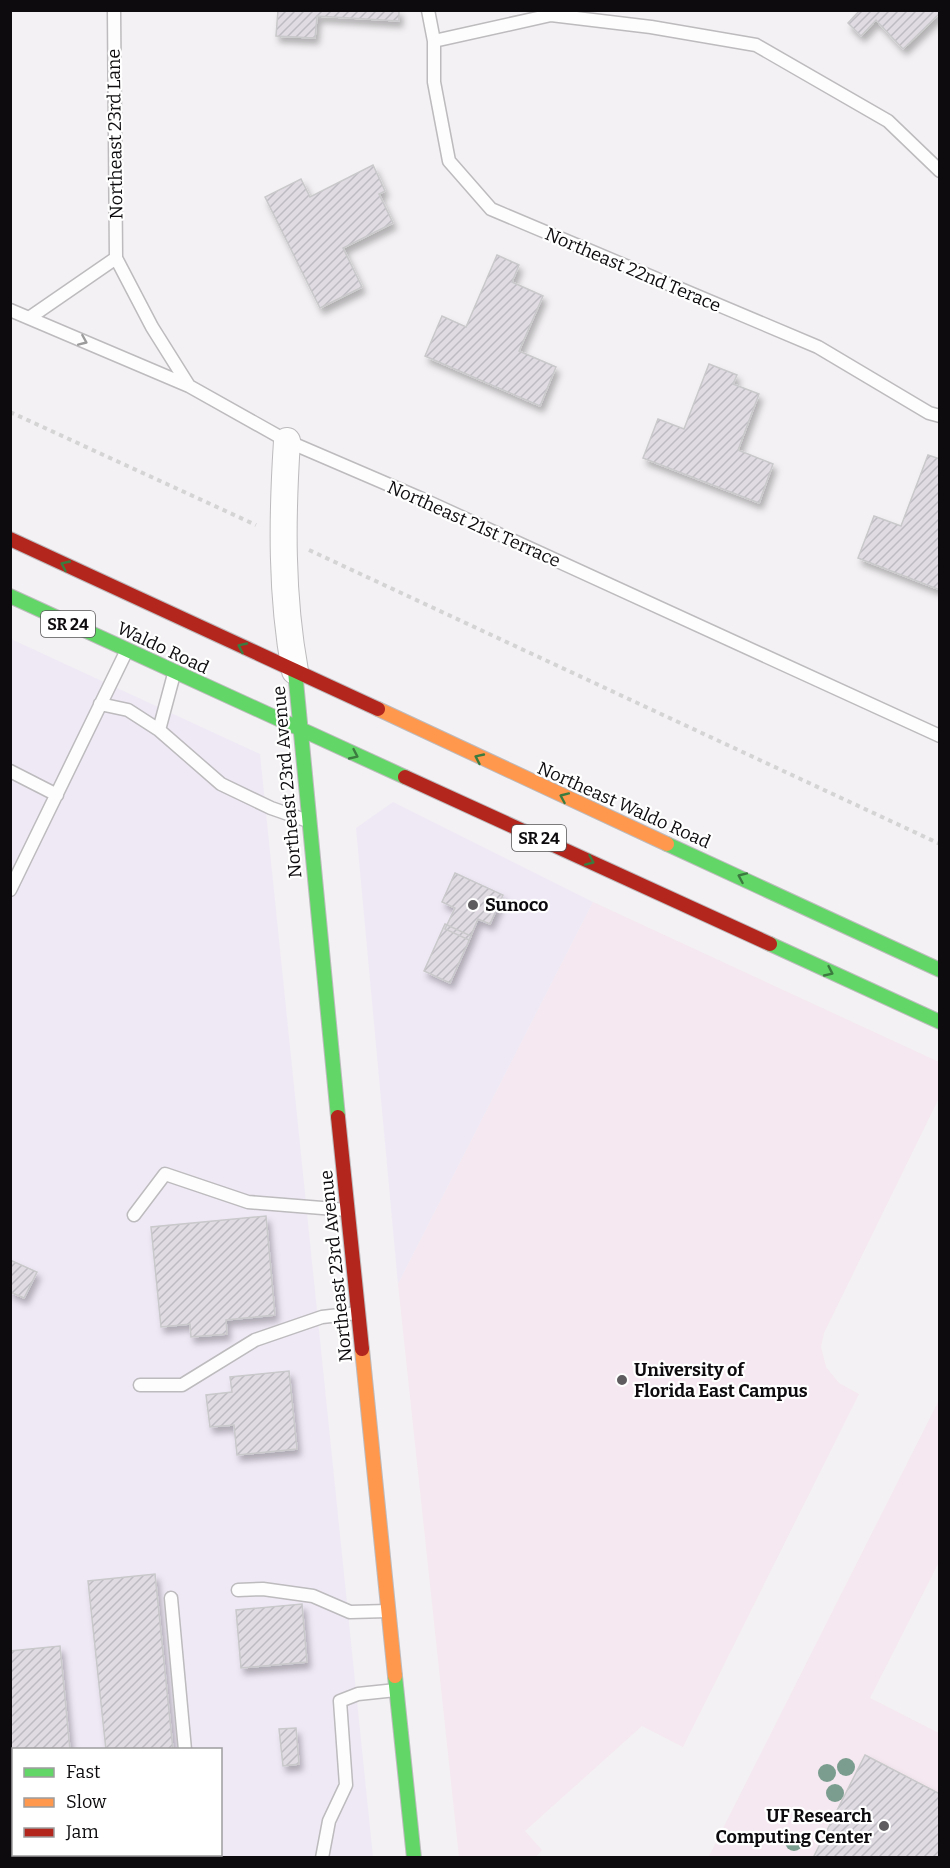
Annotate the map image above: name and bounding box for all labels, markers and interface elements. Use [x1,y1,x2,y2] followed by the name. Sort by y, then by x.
[103,49,127,219] street label: Northeast 23rd Lane
[542,223,724,317] street label: Northeast 22nd Terace
[76,334,87,346] one-way arrow
[384,476,564,572] street label: Northeast 21st Terrace
[61,560,72,572] one-way arrow
[41,611,95,637] road number: SR 24
[114,617,213,679] street label: Waldo Road
[237,642,248,654] one-way arrow
[268,685,306,879] street label: Northeast 23rd Avenue
[348,748,359,760] one-way arrow
[475,753,486,765] one-way arrow
[534,757,714,853] street label: Northeast Waldo Road
[559,793,570,805] one-way arrow
[512,825,566,851] road number: SR 24
[583,853,594,865] one-way arrow
[737,873,748,885] one-way arrow
[485,894,548,916] place label: Sunoco
[466,898,480,912] marker: Sunoco
[822,964,833,976] one-way arrow
[315,1169,357,1363] street label: Northeast 23rd Avenue
[634,1359,808,1402] place label: University of Florida East Campus
[615,1373,629,1387] marker: University of Florida East Campus
[12,1748,222,1856] legend
[66,1761,101,1783] text: Fast
[66,1791,107,1813] text: Slow
[716,1805,873,1848] place label: UF Research Computing Center
[877,1819,891,1833] marker: UF Research Computing Center
[65,1821,99,1843] text: Jam

